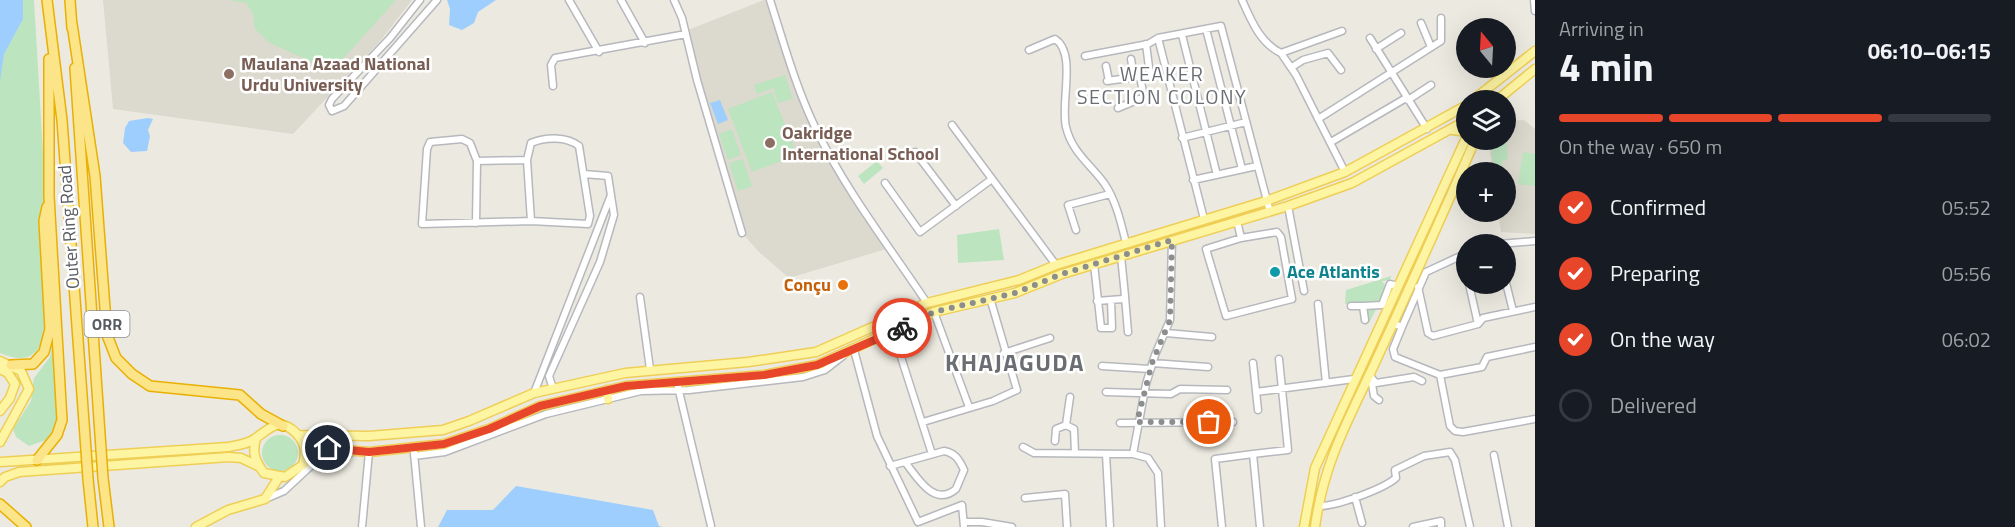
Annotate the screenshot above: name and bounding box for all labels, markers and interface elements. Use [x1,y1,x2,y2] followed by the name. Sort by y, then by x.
[1559,13,1644,44] text: Arriving in
[1456,18,1516,78] north arrow
[1456,18,1516,294] map controls
[1868,34,1991,68] text: 06:10–06:15
[1559,37,1654,96] text: 4 min
[241,50,430,98] place label: Maulana Azaad National Urdu University
[1077,58,1247,112] district label: WEAKER SECTION COLONY
[222,67,236,81] marker: Maulana Azaad National Urdu University
[1456,90,1516,150] button: layers
[782,119,939,167] place label: Oakridge International School
[1559,131,1722,162] text: On the way · 650 m
[763,136,777,150] marker: Oakridge International School
[1456,162,1516,222] button: +
[51,164,86,290] street label: Outer Ring Road
[1610,190,1706,224] text: Confirmed
[1559,191,1592,224] icon: check
[1942,192,1991,223] text: 05:52
[1456,234,1516,294] button: −
[1610,256,1700,290] text: Preparing
[1559,257,1592,290] icon: check
[1287,258,1380,285] place label: Ace Atlantis
[1942,258,1991,289] text: 05:56
[1268,265,1282,279] marker: Ace Atlantis
[784,271,831,298] place label: Conçu
[836,278,850,292] marker: Conçu
[872,298,932,358] courier
[84,311,130,337] road number: ORR
[886,312,919,345] icon: bike
[1610,322,1715,356] text: On the way
[1559,323,1592,356] icon: check
[1942,324,1991,355] text: 06:02
[945,344,1085,380] district label: KHAJAGUDA
[1610,388,1697,422] text: Delivered
[1183,396,1234,447] pin
[1192,405,1225,438] icon: bag
[302,422,353,473] pin
[311,431,344,464] icon: home

